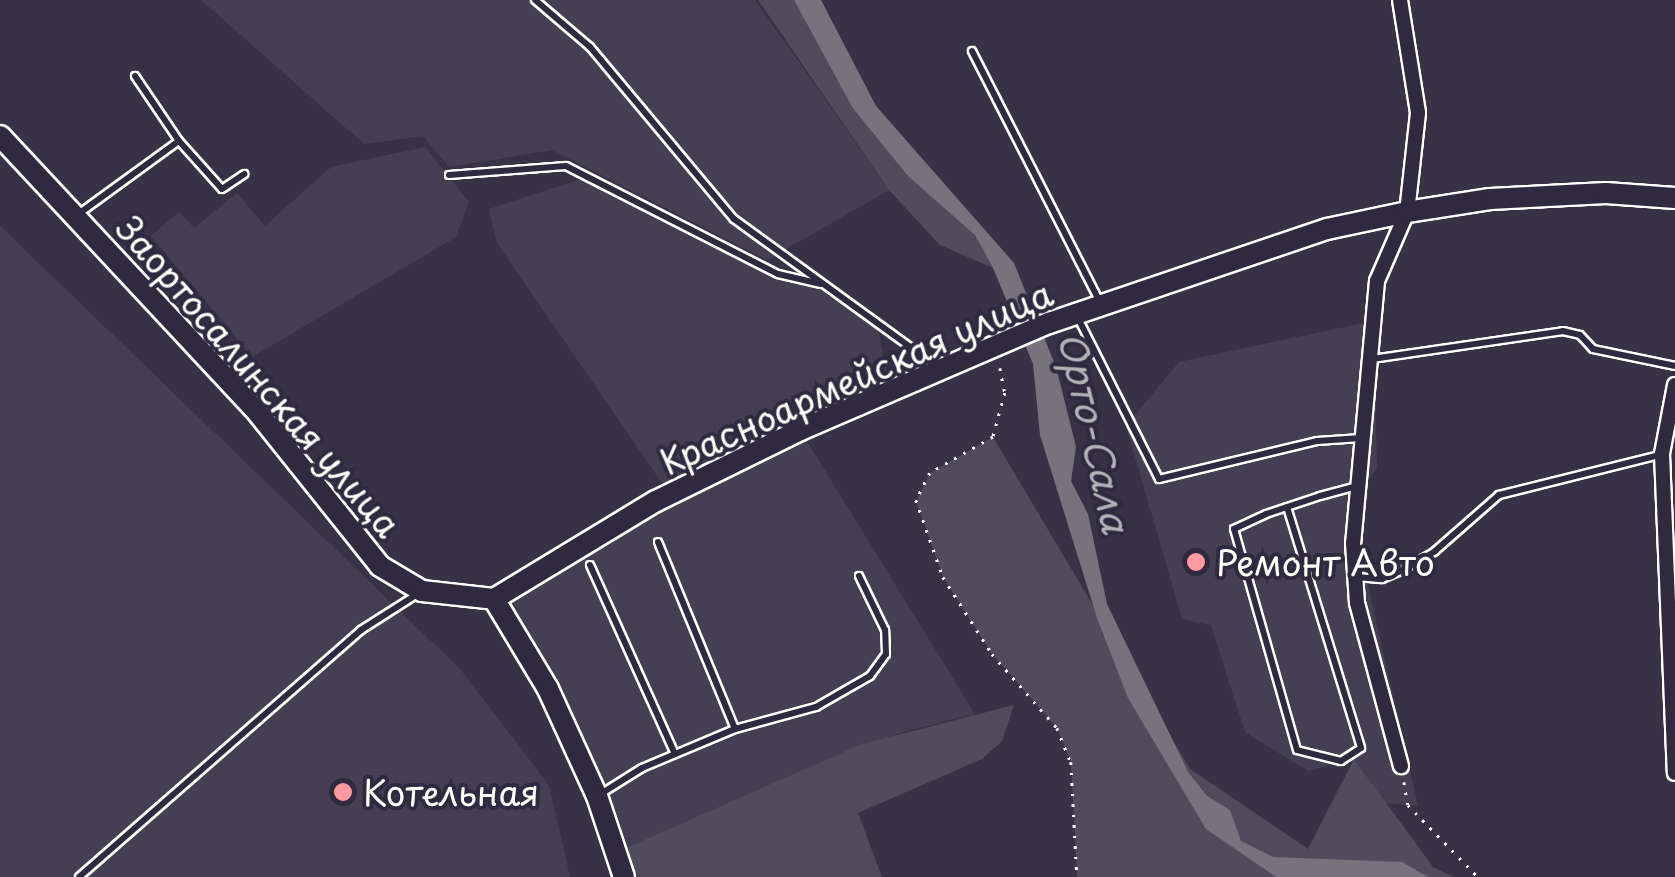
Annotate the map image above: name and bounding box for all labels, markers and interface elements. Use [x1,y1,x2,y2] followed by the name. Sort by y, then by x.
[108,206,410,546] street label: Заортосалинская улица
[653,271,1059,483] street label: Красноармейская улица
[1050,327,1140,537] water label: Орто-Сала
[1216,541,1435,583] place label: Ремонт Авто
[1185,551,1207,573] marker: Ремонт Авто
[363,771,539,813] place label: Котельная
[332,781,354,803] marker: Котельная

